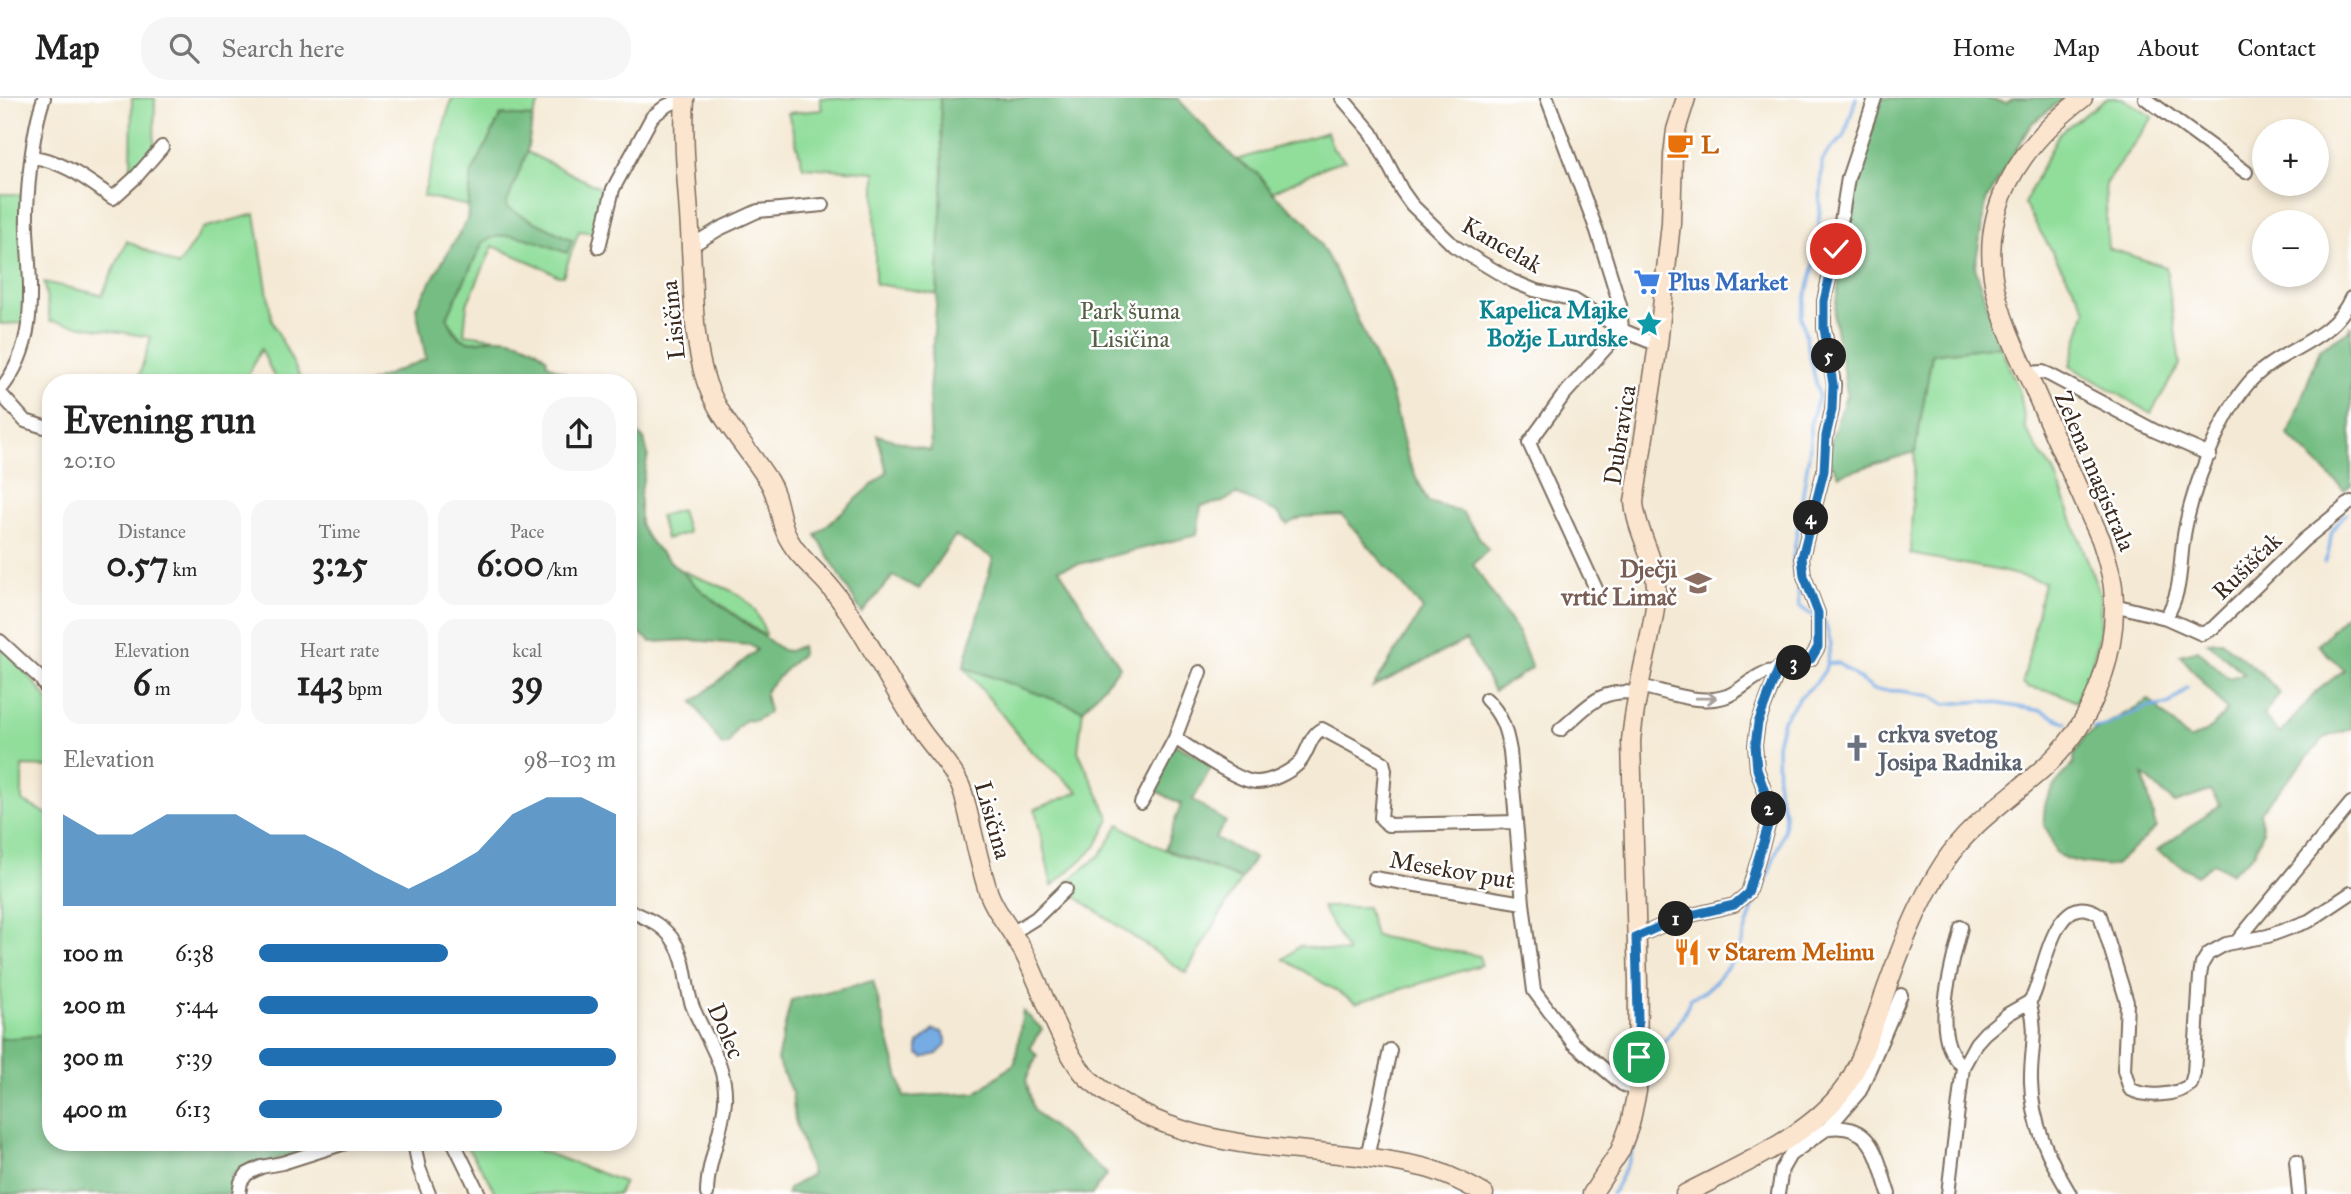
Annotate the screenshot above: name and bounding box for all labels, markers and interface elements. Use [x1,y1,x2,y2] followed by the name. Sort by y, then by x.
[141,17,631,80] search box
[35,28,99,68] text: Map
[165,29,203,67] icon: search
[221,32,345,64] text: Search here
[1952,33,2015,63] text: Home
[2053,33,2100,63] text: Map
[2138,33,2199,63] text: About
[2237,33,2316,63] text: Contact
[2252,119,2329,287] map controls
[2252,119,2329,196] button: +
[1665,130,1695,160] cafe icon: L
[1701,130,1719,160] place label: L
[1456,210,1548,280] street label: Kancelak
[2252,210,2329,287] button: −
[1806,219,1866,279] pin
[1817,230,1855,268] icon: check
[1632,267,1662,297] supermarket icon: Plus Market
[1668,267,1788,297] place label: Plus Market
[654,278,692,361] street label: Lisičina
[1479,295,1628,353] place label: Kapelica Majke Božje Lurdske
[1080,296,1181,354] park label: Park šuma Lisičina
[1634,309,1664,339] place icon: Kapelica Majke Božje Lurdske
[1812,338,1846,374] pin: 5
[1824,344,1833,367] text: 5
[1597,382,1643,487] street label: Dubravica
[2048,387,2143,556] street label: Zelena magistrala
[63,397,256,443] text: Evening run
[542,397,616,471] button: share
[63,446,116,474] text: 20:10
[1794,500,1828,536] pin: 4
[1805,506,1816,529] text: 4
[118,520,186,543] text: Distance
[318,520,361,543] text: Time
[510,520,544,543] text: Pace
[2206,525,2289,606] street label: Rušiščak
[106,543,168,586] text: 0.57
[311,543,368,586] text: 3:25
[476,543,544,586] text: 6:00
[1560,554,1677,612] place label: Dječji vrtić Limač
[168,558,197,581] text: km
[544,558,578,581] text: /km
[1683,568,1713,598] school or university icon: Dječji vrtić Limač
[114,639,190,662] text: Elevation
[300,639,379,662] text: Heart rate
[512,639,542,662] text: kcal
[1776,646,1812,680] pin: 3
[1790,651,1797,674] text: 3
[133,662,151,705] text: 6
[296,662,344,705] text: 143
[511,662,544,705] text: 39
[151,677,171,700] text: m
[344,677,383,700] text: bpm
[1694,692,1717,705] one-way arrow
[1875,719,2023,777] place label: crkva svetog Josipa Radnika
[1842,733,1872,763] church icon: crkva svetog Josipa Radnika
[63,745,154,773] text: Elevation
[524,745,616,773] text: 98–103 m
[968,778,1019,863] street label: Lisičina
[1752,792,1786,826] pin: 2
[1764,797,1773,820] text: 2
[1387,844,1517,896] street label: Mesekov put
[1658,902,1694,936] pin: 1
[1672,907,1679,930] text: 1
[1672,937,1702,967] restaurant icon: v Starem Melinu
[1707,937,1875,967] place label: v Starem Melinu
[63,939,123,967] text: 100 m
[175,939,214,967] text: 6:38
[63,991,125,1019] text: 200 m
[175,991,217,1019] text: 5:44
[701,999,751,1063] street label: Dolec
[1609,1027,1669,1087] pin
[1620,1038,1658,1076] icon: arrive
[63,1043,123,1071] text: 300 m
[175,1043,213,1071] text: 5:39
[63,1095,127,1123] text: 400 m
[175,1095,211,1123] text: 6:13

